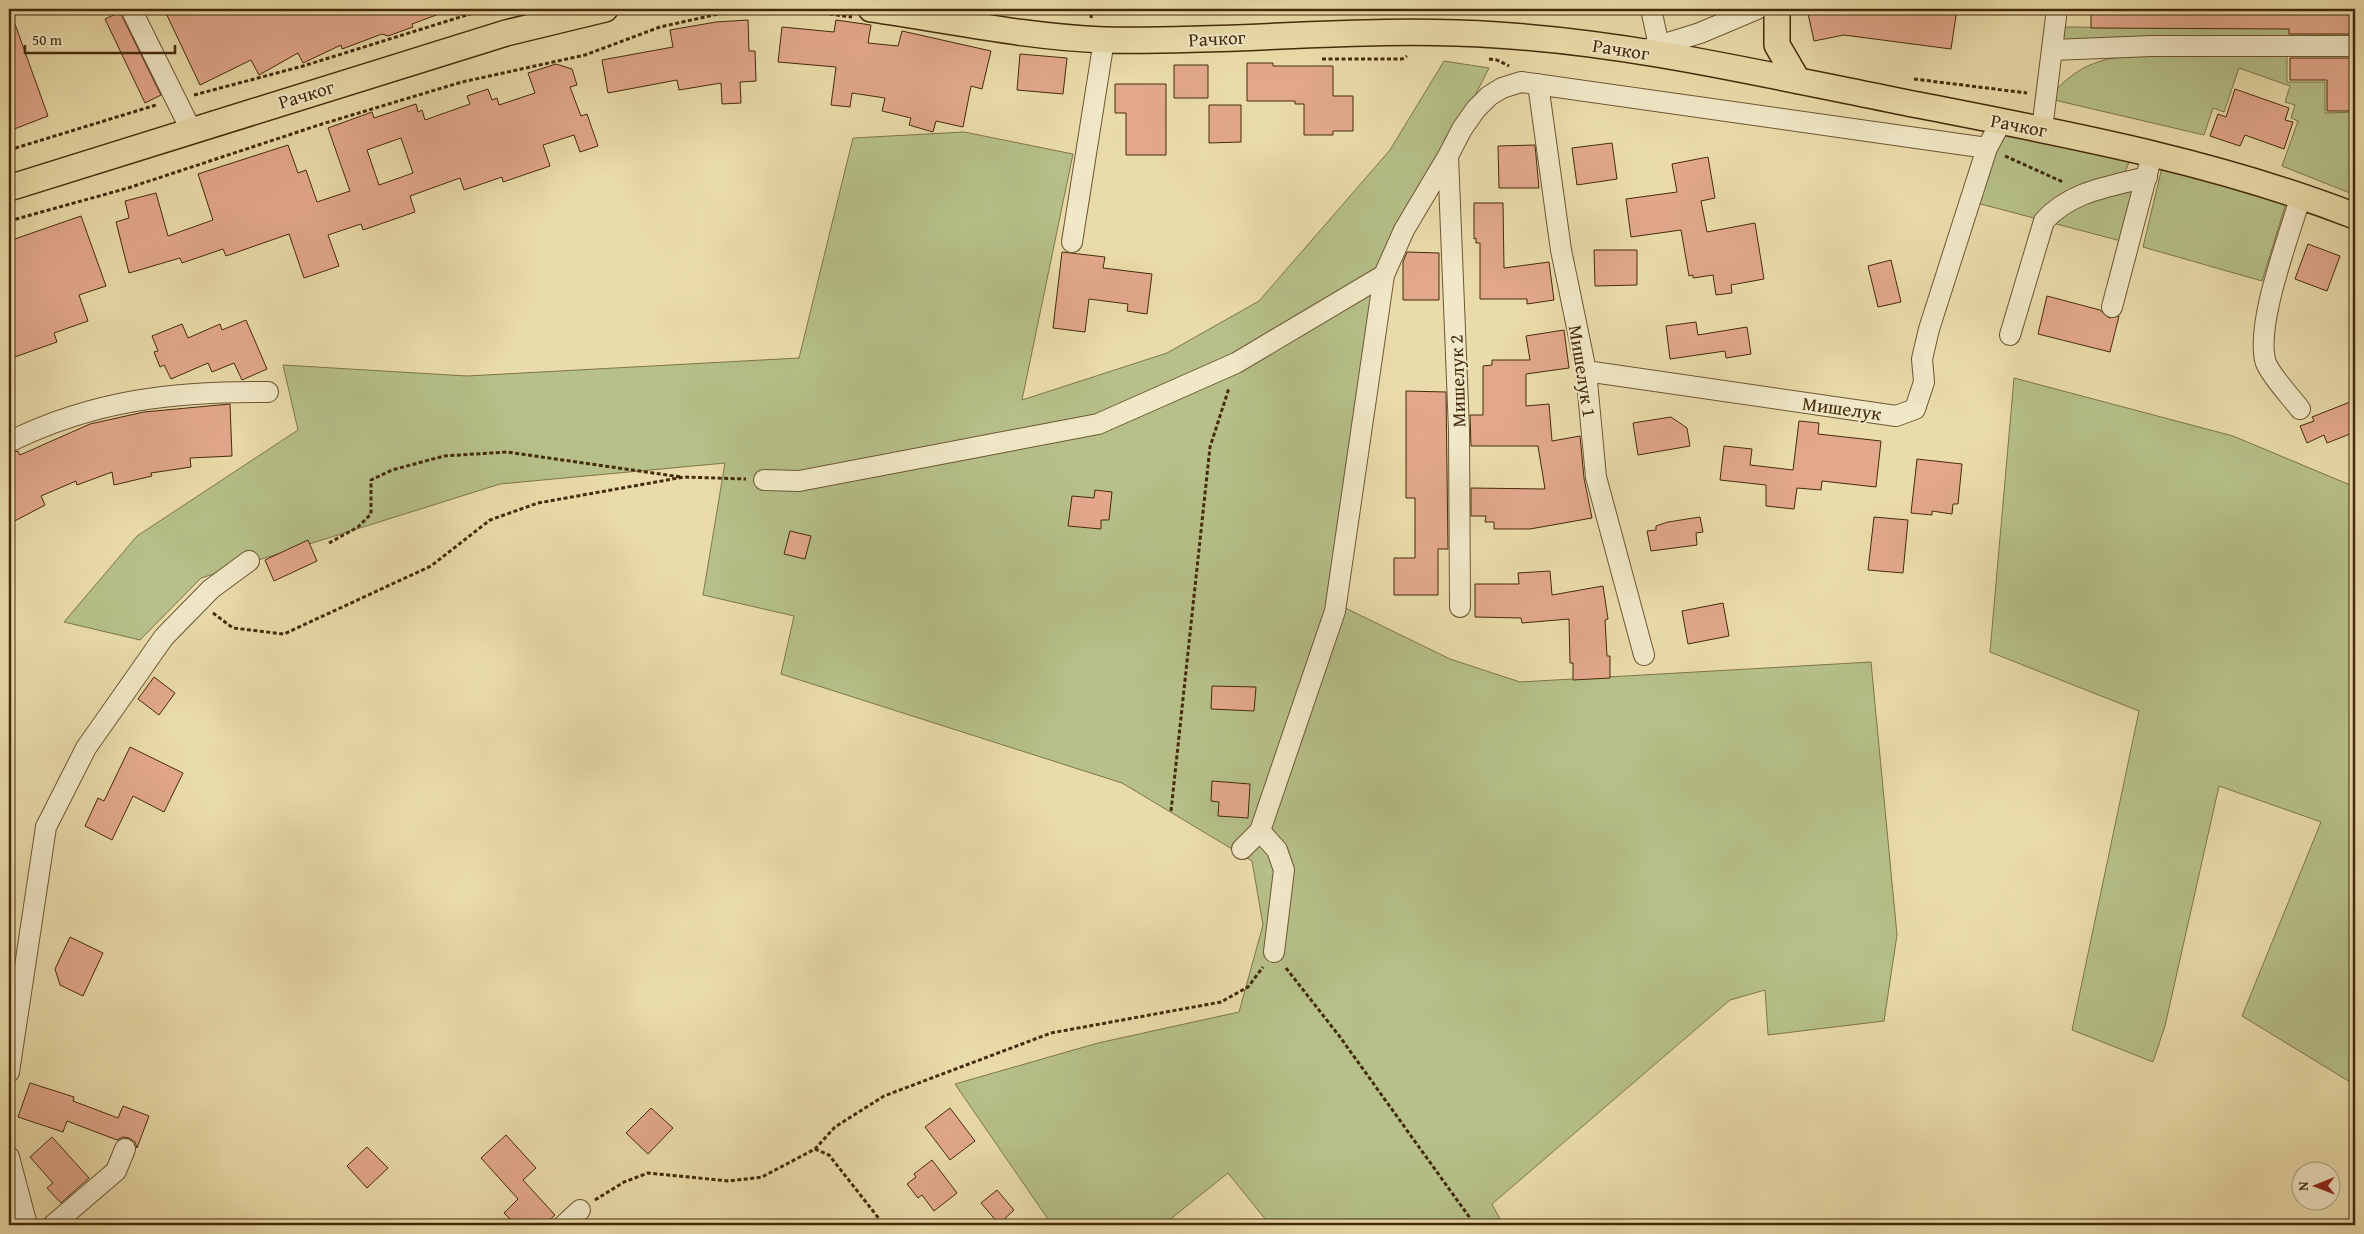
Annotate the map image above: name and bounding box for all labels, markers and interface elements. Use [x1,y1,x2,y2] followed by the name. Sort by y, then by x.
[25,22,175,54] scale bar
[1188,23,1246,53] street label: Рачког
[32,29,63,50] text: 50 m
[1591,31,1651,67] street label: Рачког
[275,72,337,116] street label: Рачког
[1988,106,2050,144] street label: Рачког
[1562,323,1604,419] street label: Мишелук 1
[1441,334,1473,428] street label: Мишелук 2
[1801,389,1883,427] street label: Мишелук
[2292,1162,2342,1212] north arrow
[2293,1181,2313,1191] text: N

